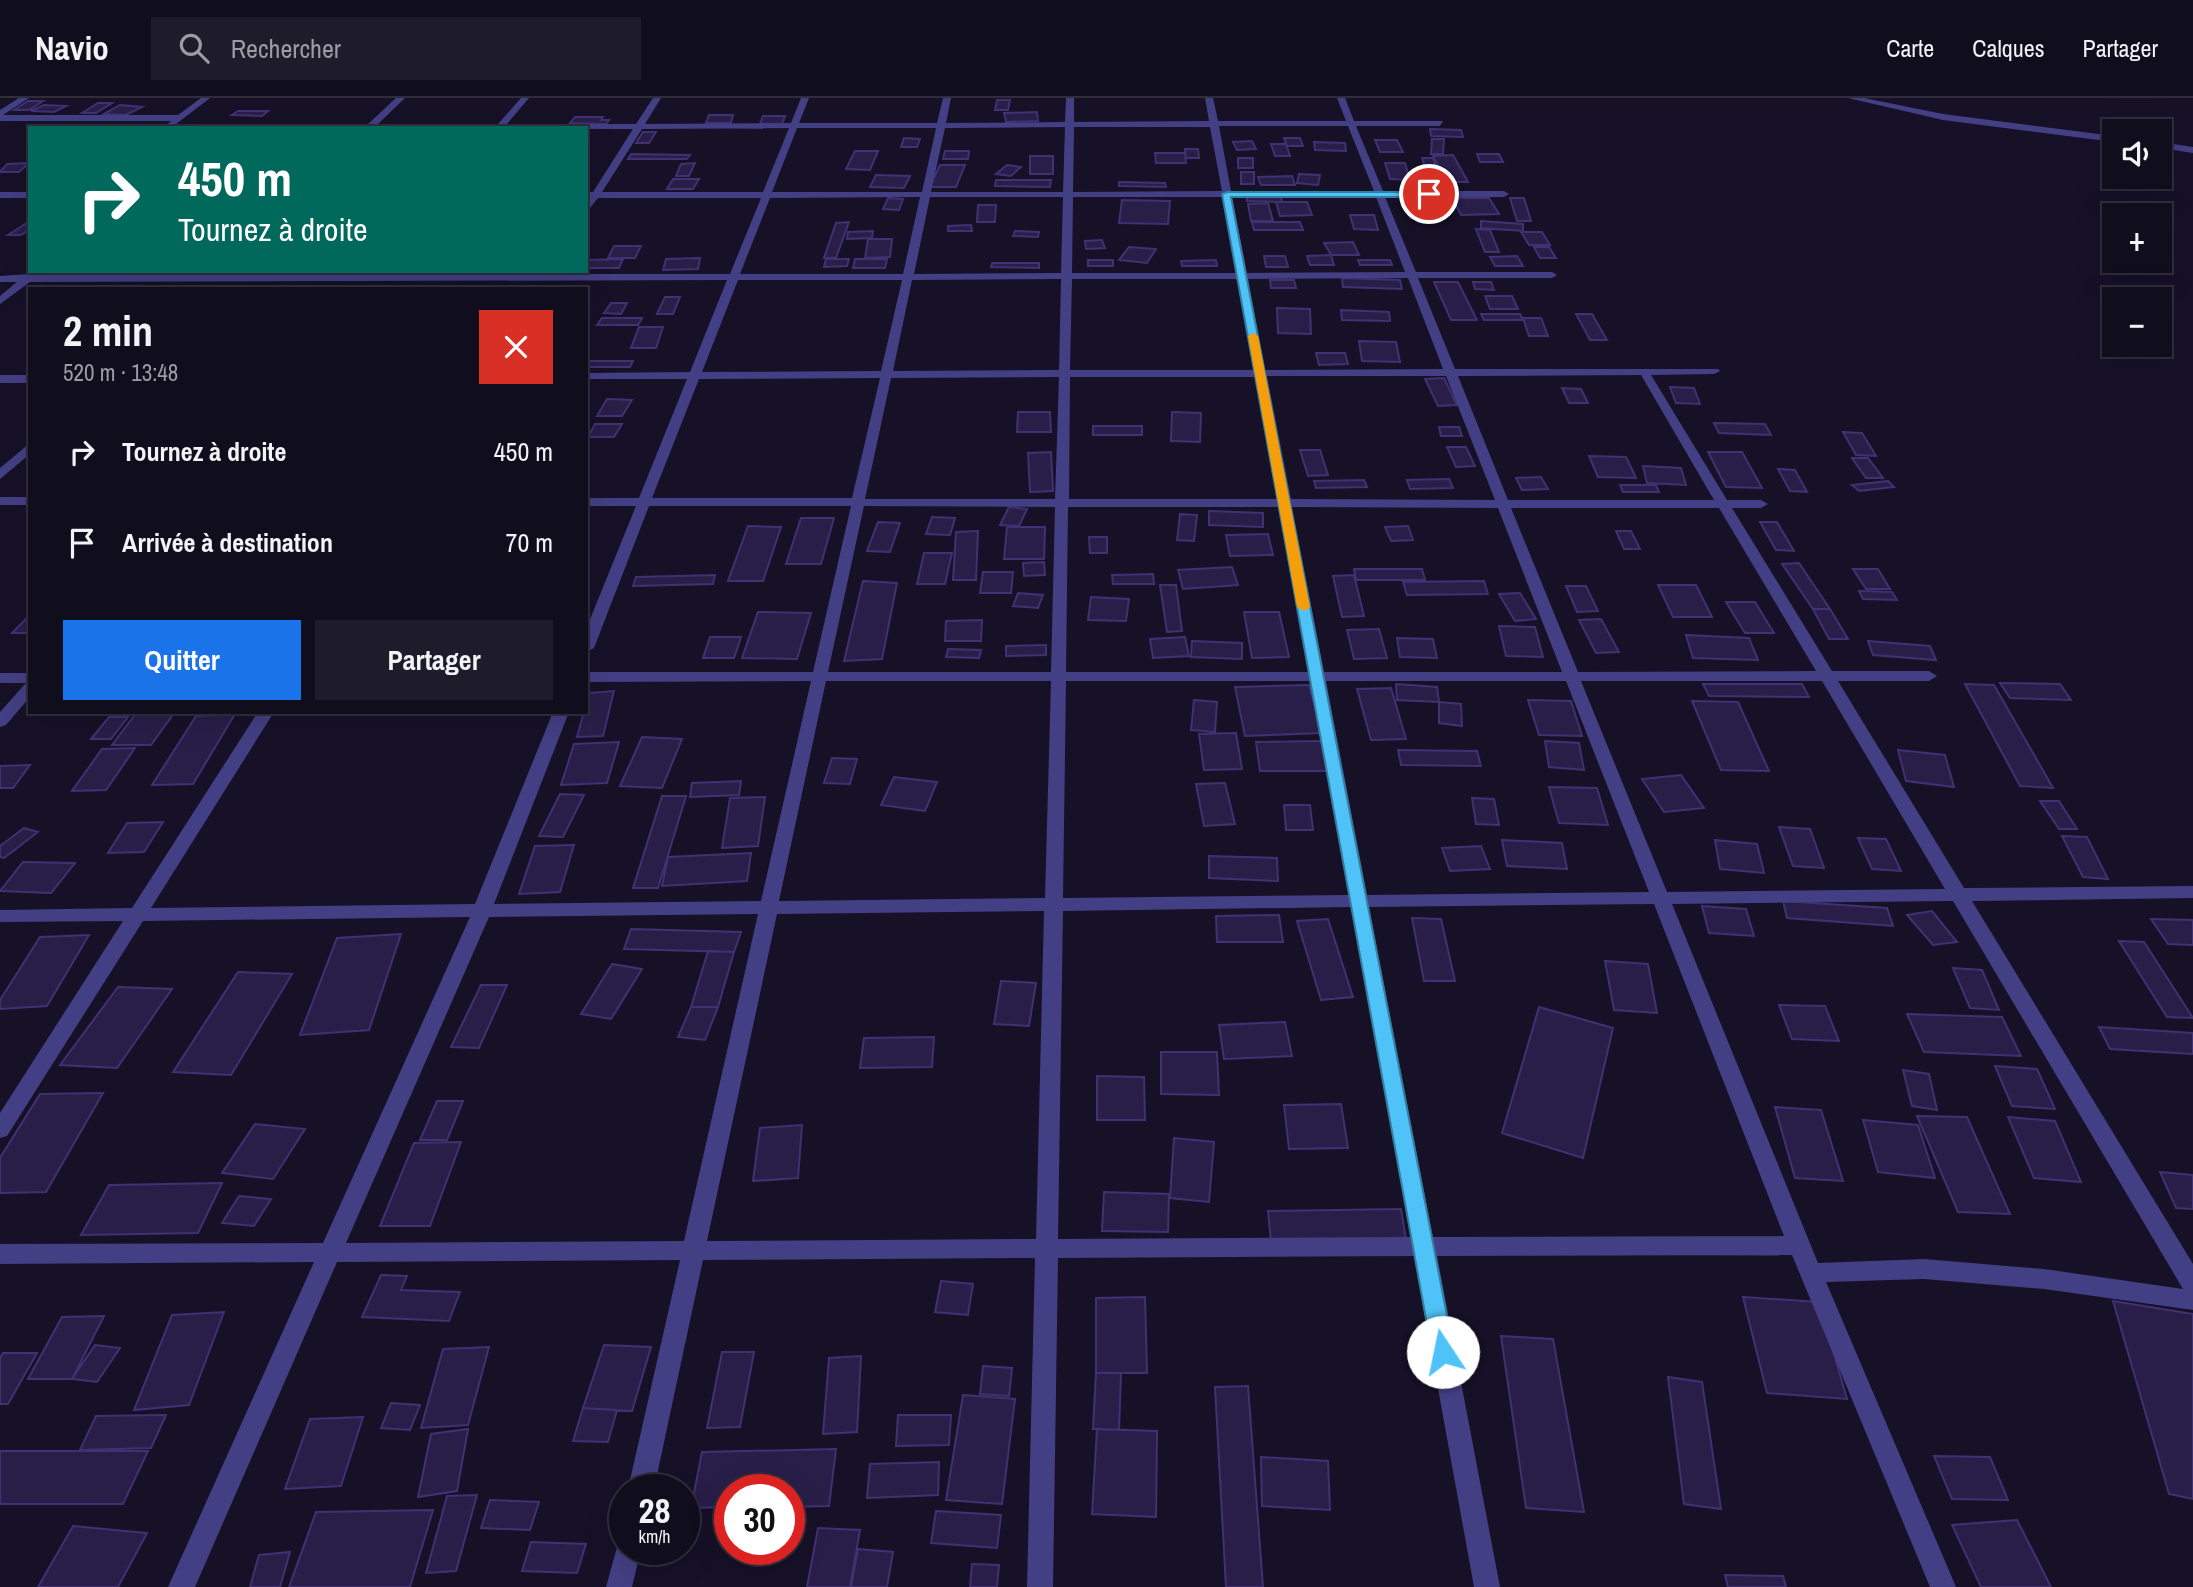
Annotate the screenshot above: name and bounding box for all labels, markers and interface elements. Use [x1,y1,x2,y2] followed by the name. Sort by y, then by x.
[151,17,641,80] search box
[35,26,109,70] text: Navio
[175,29,213,67] icon: search
[231,31,341,66] text: Rechercher
[1886,32,1934,64] text: Carte
[1972,32,2045,64] text: Calques
[2083,32,2158,64] text: Partager
[2102,119,2172,357] map controls
[2102,119,2172,189] button: sound
[178,145,292,211] text: 450 m
[63,154,154,245] icon: right
[1399,164,1459,224] pin
[1410,175,1448,213] icon: arrive
[2102,203,2172,273] button: +
[178,208,368,251] text: Tournez à droite
[2102,287,2172,357] button: −
[63,303,153,359] text: 2 min
[479,310,553,384] button: close
[63,357,178,388] text: 520 m · 13:48
[63,433,101,471] icon: right
[122,434,286,469] text: Tournez à droite
[494,434,553,469] text: 450 m
[63,524,101,562] icon: arrive
[122,525,333,560] text: Arrivée à destination
[506,525,553,560] text: 70 m
[63,620,301,700] button: Quitter
[315,620,553,700] button: Partager
[1406,1315,1480,1389] position arrow
[714,1474,805,1565] speed limit sign: 30
[639,1487,670,1534] text: 28
[639,1524,671,1549] text: km/h

